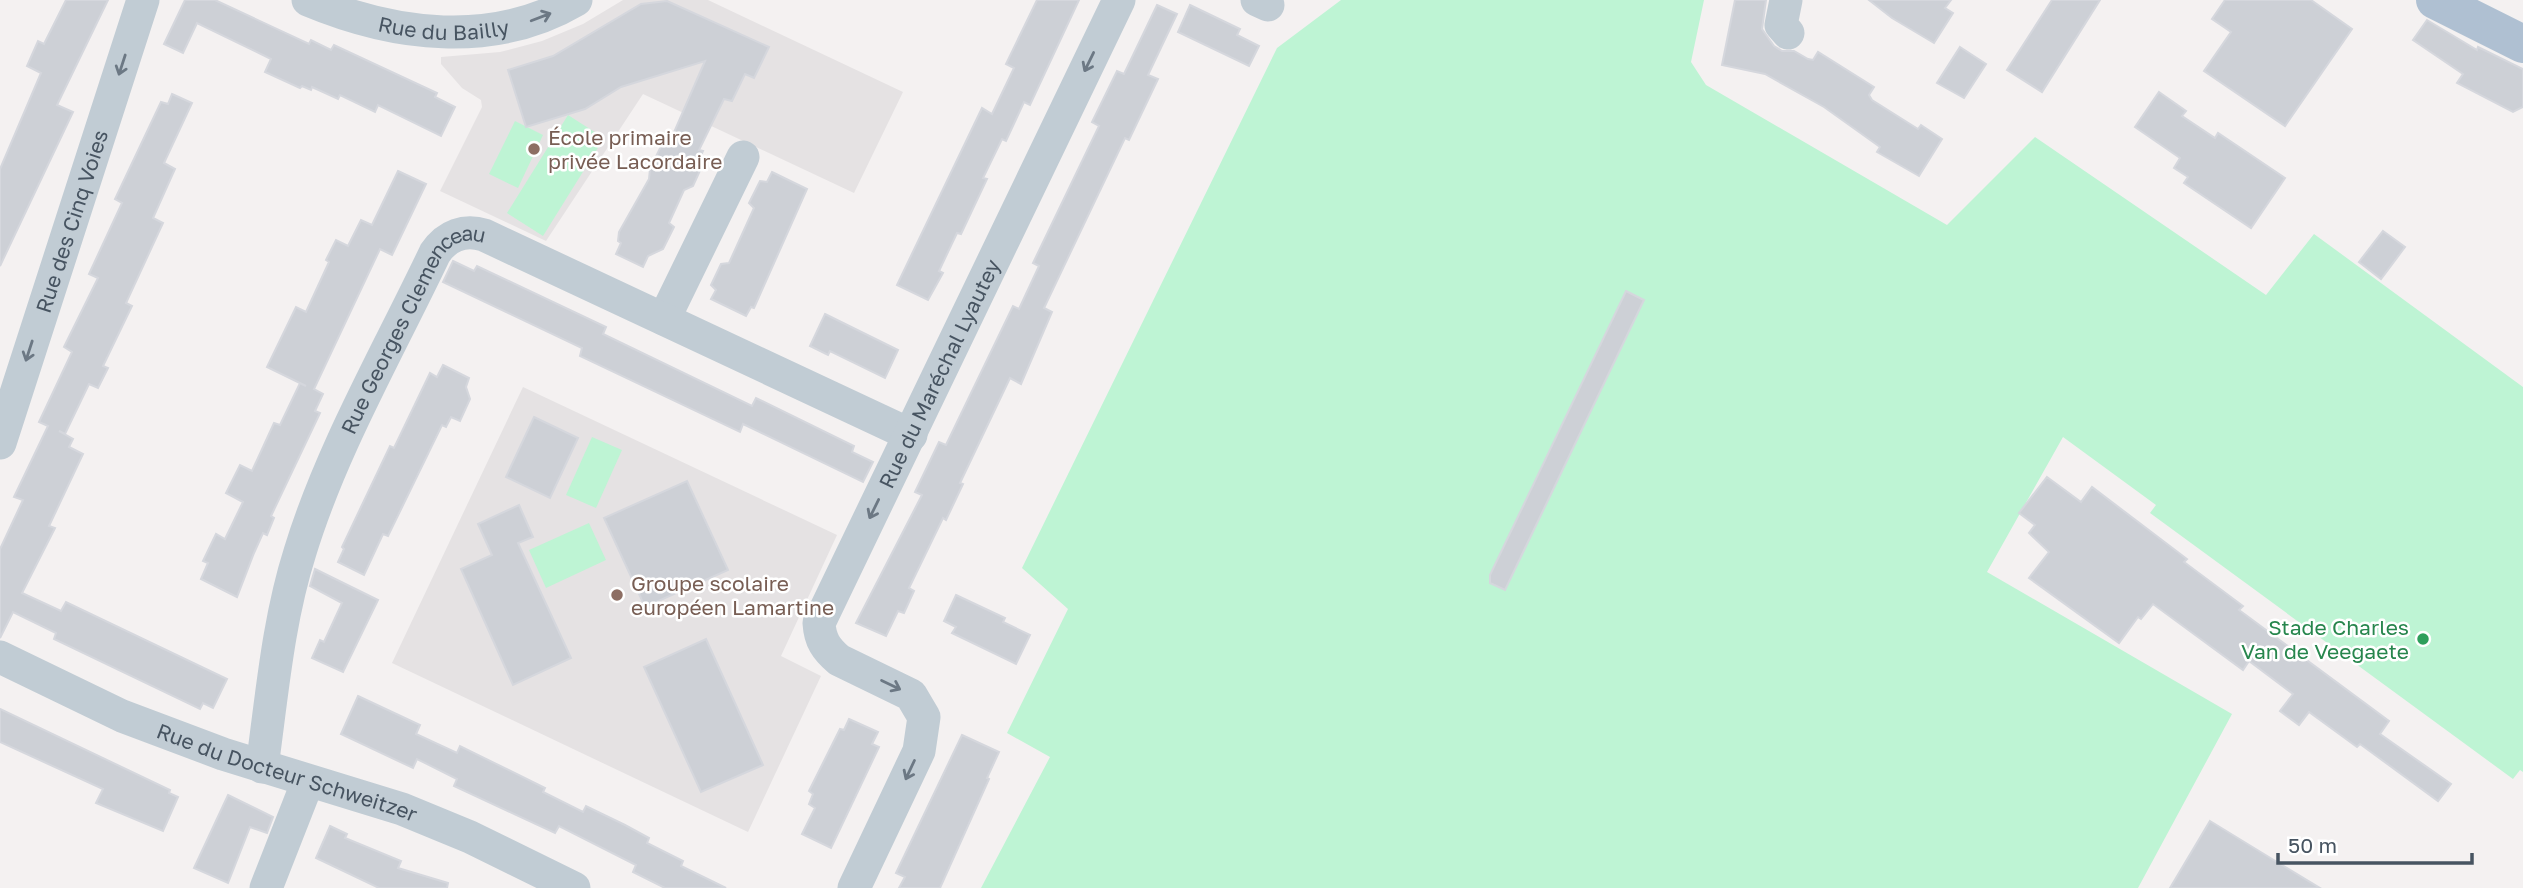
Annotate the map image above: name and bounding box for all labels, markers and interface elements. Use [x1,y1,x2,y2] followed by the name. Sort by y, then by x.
[530,9,552,22] one-way arrow
[376,10,512,45] street label: Rue du Bailly
[1082,51,1096,72] one-way arrow
[115,54,128,76] one-way arrow
[548,124,722,174] place label: École primaire privée Lacordaire
[30,126,113,316] street label: Rue des Cinq Voies
[526,141,542,157] marker: École primaire privée Lacordaire
[335,219,488,438] street label: Rue Georges Clemenceau
[873,254,1005,492] street label: Rue du Maréchal Lyautey
[22,340,35,362] one-way arrow
[867,499,880,520] one-way arrow
[631,570,834,620] place label: Groupe scolaire européen Lamartine
[609,587,625,603] marker: Groupe scolaire européen Lamartine
[2241,614,2409,664] place label: Stade Charles Van de Veegaete
[2415,631,2431,647] marker: Stade Charles Van de Veegaete
[880,679,901,692] one-way arrow
[153,717,421,827] street label: Rue du Docteur Schweitzer
[903,759,916,780] one-way arrow
[2278,822,2472,866] scale bar
[2288,832,2337,858] text: 50 m

